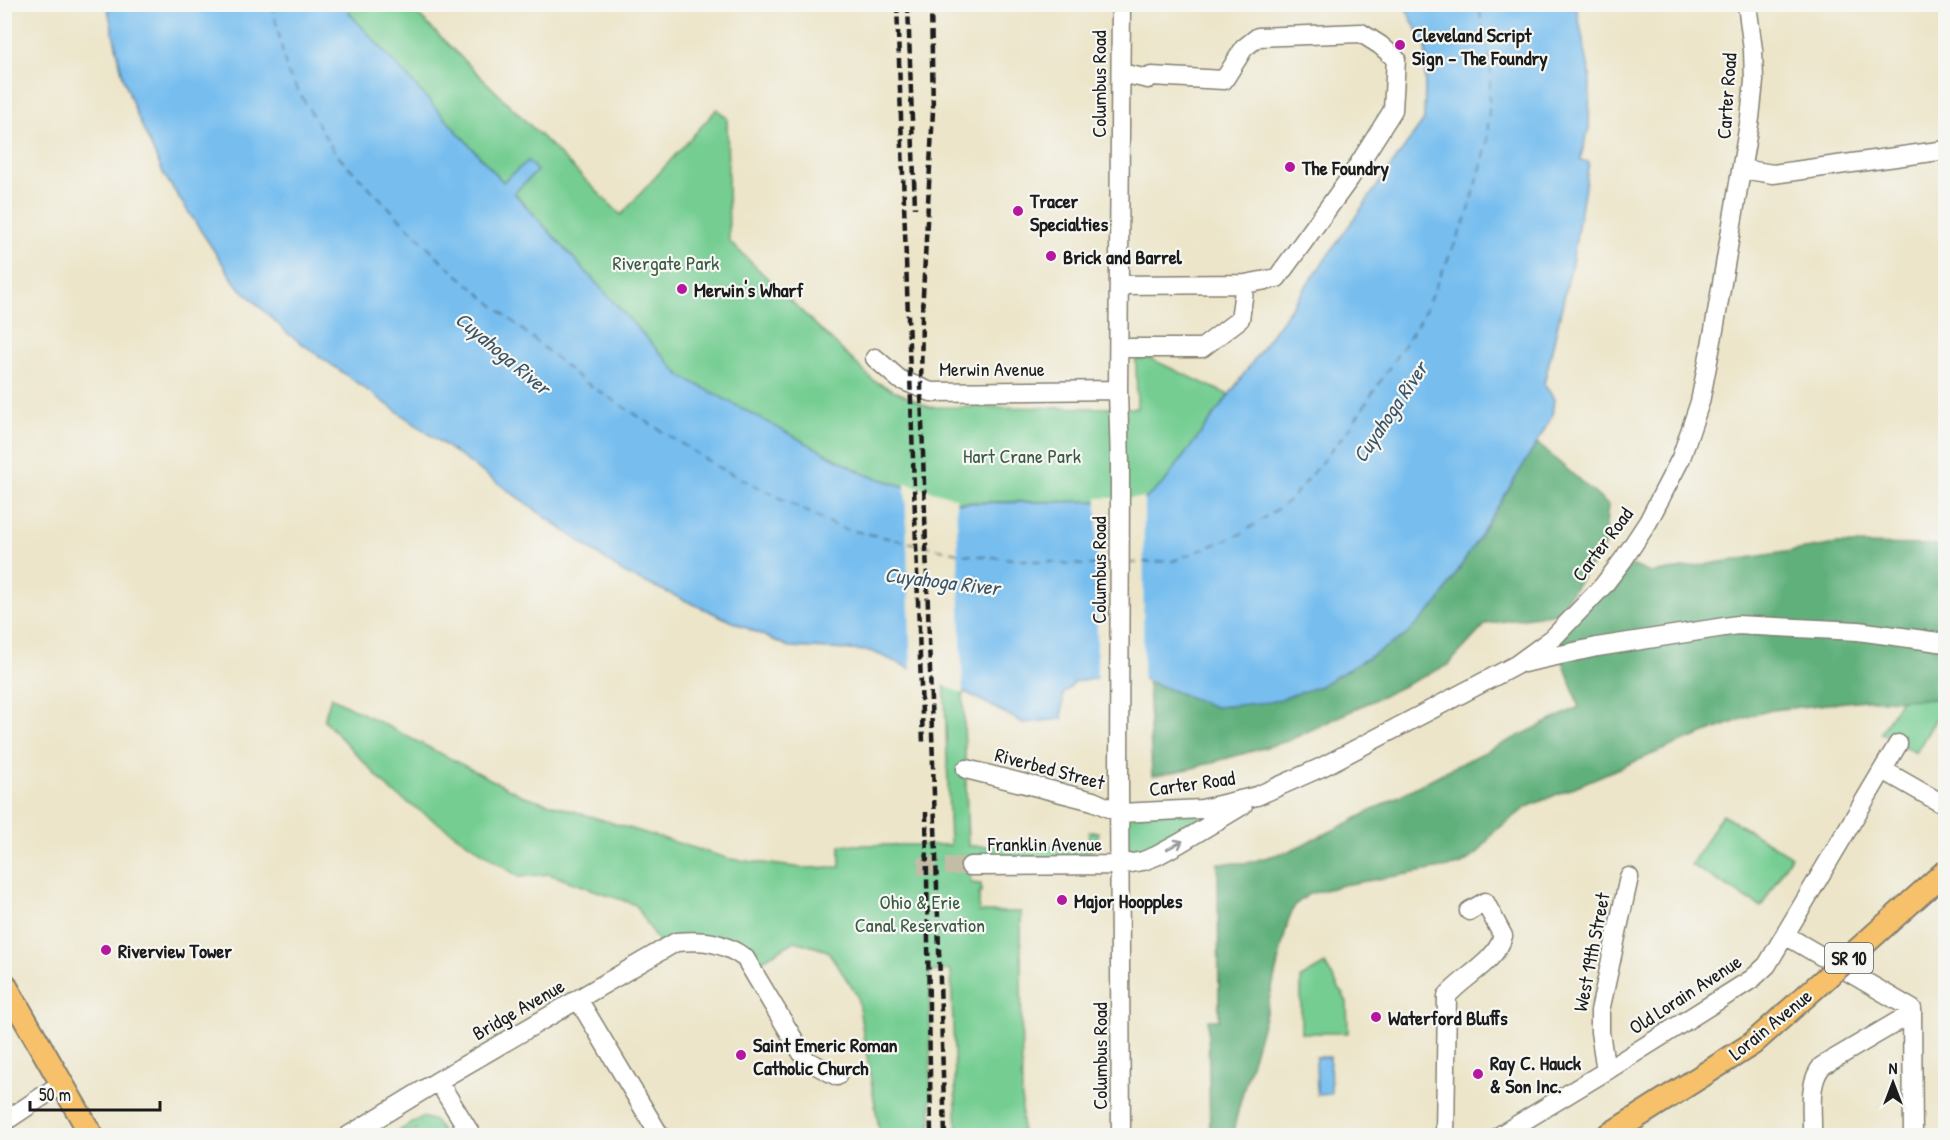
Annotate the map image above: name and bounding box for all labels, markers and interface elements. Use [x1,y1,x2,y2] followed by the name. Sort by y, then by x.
[1412,21,1548,72] place label: Cleveland Script Sign - The Foundry
[1085,30,1112,138] street label: Columbus Road
[1393,38,1407,52] marker: Cleveland Script Sign - The Foundry
[1710,52,1742,140] street label: Carter Road
[1301,154,1389,182] place label: The Foundry
[1283,160,1297,174] marker: The Foundry
[1029,187,1108,238] place label: Tracer Specialties
[1011,204,1025,218] marker: Tracer Specialties
[1063,243,1183,270] place label: Brick and Barrel
[613,249,719,276] park label: Rivergate Park
[1044,249,1058,263] marker: Brick and Barrel
[694,276,804,303] place label: Merwin's Wharf
[675,282,689,296] marker: Merwin's Wharf
[449,305,559,403] water label: Cuyahoga River
[1346,353,1436,468] water label: Cuyahoga River
[939,355,1045,382] street label: Merwin Avenue
[963,442,1081,469] park label: Hart Crane Park
[1565,501,1639,587] street label: Carter Road
[1085,516,1112,624] street label: Columbus Road
[883,560,1004,603] water label: Cuyahoga River
[992,740,1109,796] street label: Riverbed Street
[1147,764,1237,802] street label: Carter Road
[987,830,1102,857] street label: Franklin Avenue
[1166,839,1183,851] one-way arrow
[1074,887,1183,915] place label: Major Hoopples
[855,888,985,938] park label: Ohio & Erie Canal Reservation
[1566,889,1616,1014] street label: West 19th Street
[1055,893,1069,907] marker: Major Hoopples
[118,937,232,964] place label: Riverview Tower
[99,943,113,957] marker: Riverview Tower
[1825,943,1873,973] road number: SR 10
[1624,948,1746,1040] street label: Old Lorain Avenue
[467,972,569,1046] street label: Bridge Avenue
[1723,982,1817,1066] street label: Lorain Avenue
[1086,1002,1113,1110] street label: Columbus Road
[1388,1004,1508,1031] place label: Waterford Bluffs
[1369,1010,1383,1024] marker: Waterford Bluffs
[753,1031,898,1081] place label: Saint Emeric Roman Catholic Church
[734,1048,748,1062] marker: Saint Emeric Roman Catholic Church
[1490,1049,1582,1099] place label: Ray C. Hauck & Son Inc.
[1863,1053,1923,1113] north arrow
[1889,1057,1898,1079] text: N
[1471,1067,1485,1081] marker: Ray C. Hauck & Son Inc.
[30,1074,160,1112] scale bar
[39,1082,71,1107] text: 50 m

